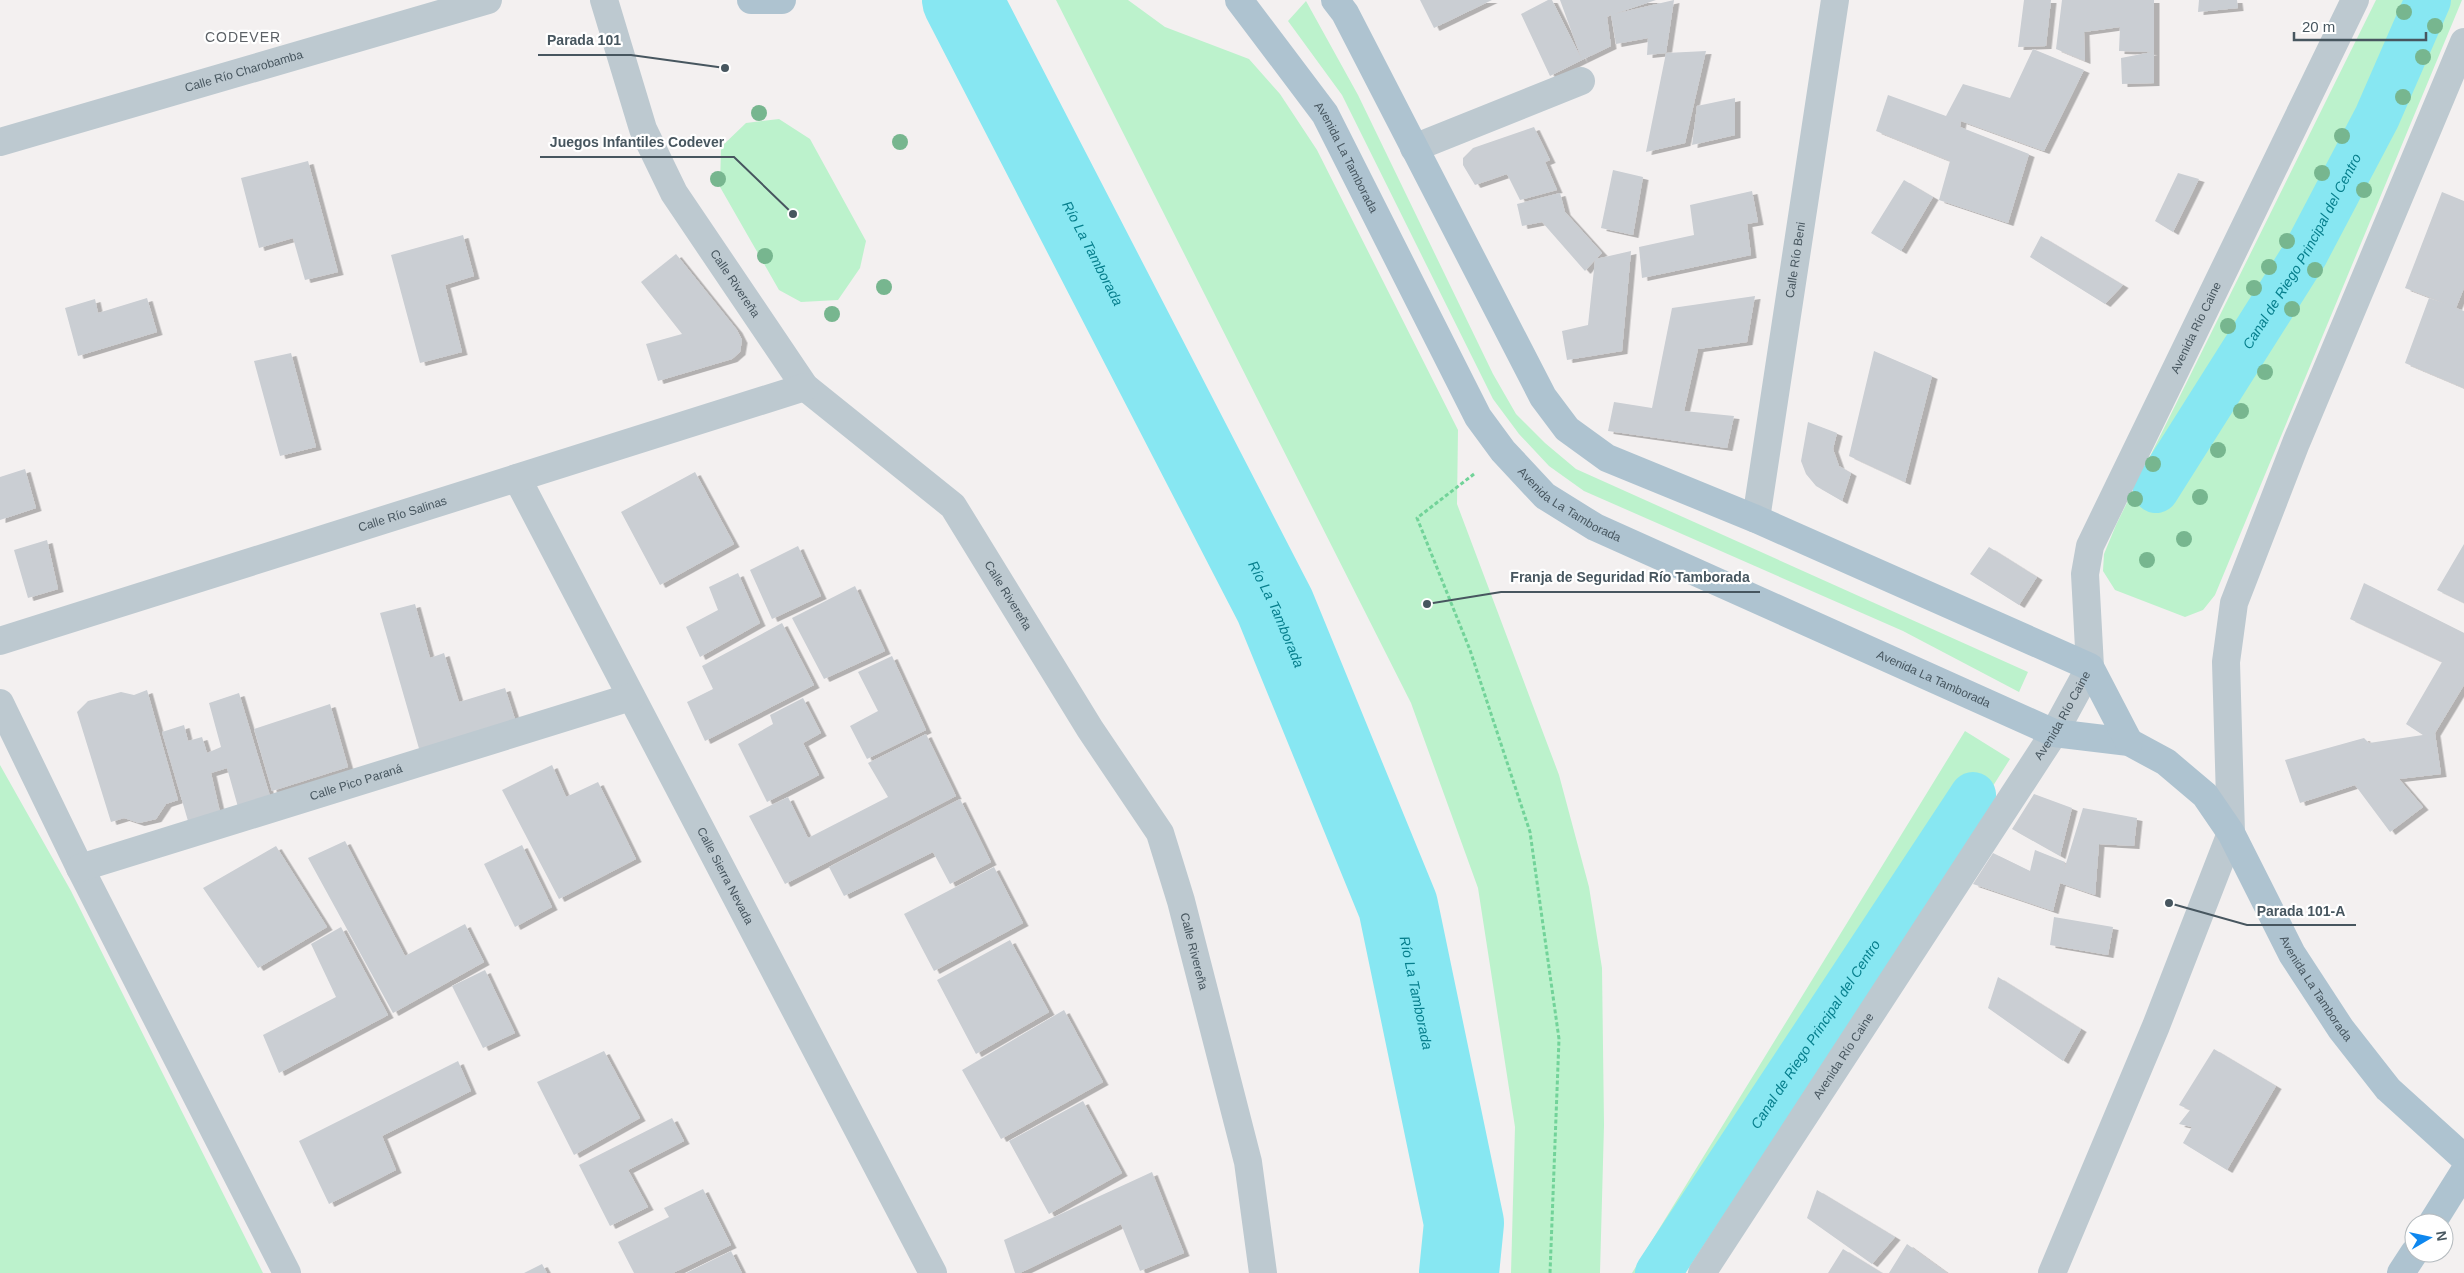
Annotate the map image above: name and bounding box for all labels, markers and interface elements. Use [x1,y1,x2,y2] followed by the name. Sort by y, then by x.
[2294,10,2426,42] scale bar
[2302,18,2335,35] text: 20 m
[538,26,631,55] callout: Parada 101
[205,29,281,45] district label: CODEVER
[547,32,621,48] text: Parada 101
[183,47,305,95] street label: Calle Río Charobamba
[1311,99,1381,215] street label: Avenida La Tamborada
[540,128,734,157] callout: Juegos Infantiles Codever
[550,134,725,150] text: Juegos Infantiles Codever
[2239,151,2364,352] water label: Canal de Riego Principal del Centro
[1059,198,1127,308] water label: Río La Tamborada
[1783,221,1808,299] street label: Calle Río Beni
[707,247,763,320] street label: Calle Rivereña
[2168,279,2224,376] street label: Avenida Río Caine
[1515,464,1623,545] street label: Avenida La Tamborada
[356,493,449,535] street label: Calle Río Salinas
[981,558,1035,633] street label: Calle Rivereña
[1245,558,1307,670] water label: Río La Tamborada
[1501,563,1760,592] callout: Franja de Seguridad Río Tamborada
[1510,569,1750,585] text: Franja de Seguridad Río Tamborada
[1875,647,1993,711] street label: Avenida La Tamborada
[2031,668,2094,762] street label: Avenida Río Caine
[308,761,404,803] street label: Calle Pico Paraná
[694,825,756,927] street label: Calle Sierra Nevada
[2247,896,2356,925] callout: Parada 101-A
[2257,903,2345,919] text: Parada 101-A
[1177,911,1211,991] street label: Calle Rivereña
[2277,933,2355,1044] street label: Avenida La Tamborada
[1396,935,1436,1051] water label: Río La Tamborada
[1747,937,1883,1132] water label: Canal de Riego Principal del Centro
[1810,1010,1877,1102] street label: Avenida Río Caine
[2404,1213,2454,1263] north arrow
[2433,1230,2451,1242] text: N

